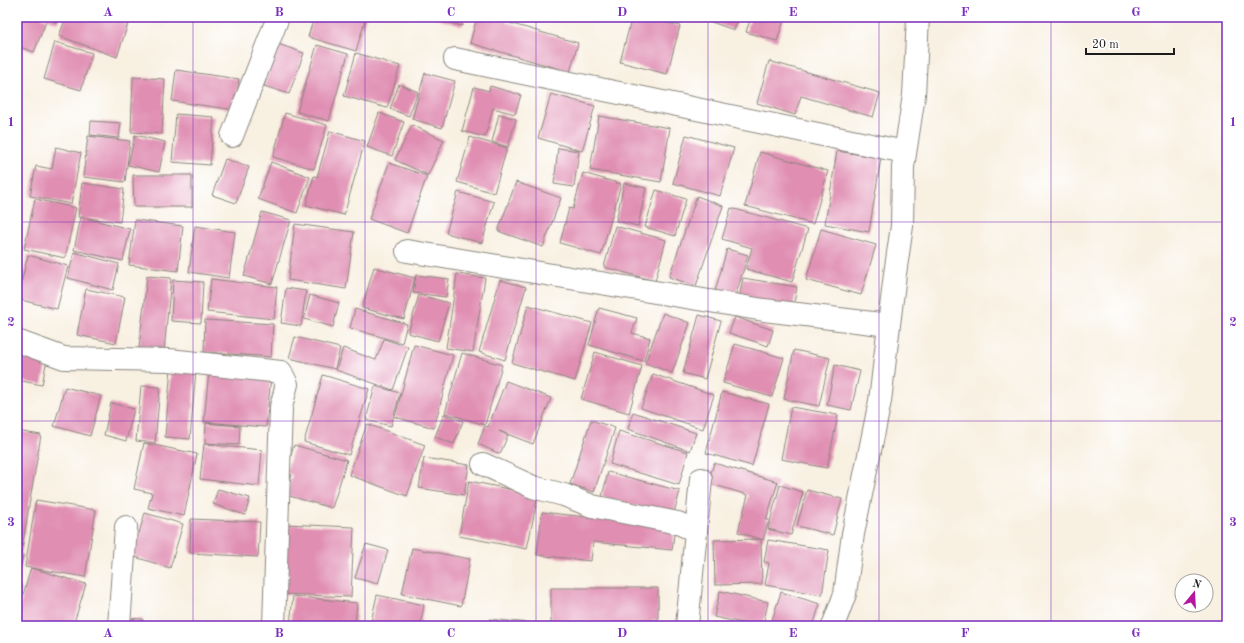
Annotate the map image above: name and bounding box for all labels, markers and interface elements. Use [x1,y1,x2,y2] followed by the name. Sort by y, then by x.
[103,6,113,19] text: A
[274,6,284,19] text: B
[447,6,455,19] text: C
[617,6,627,19] text: D
[789,6,798,19] text: E
[961,6,970,19] text: F
[1131,6,1141,19] text: G
[1086,30,1174,56] scale bar
[1092,39,1119,51] text: 20 m
[7,116,15,129] text: 1
[1229,116,1237,129] text: 1
[7,316,15,329] text: 2
[1229,316,1237,329] text: 2
[7,516,15,529] text: 3
[1229,516,1237,529] text: 3
[1174,573,1214,613] north arrow
[1191,578,1203,592] text: N
[103,627,113,640] text: A
[274,627,284,640] text: B
[447,627,455,640] text: C
[617,627,627,640] text: D
[789,627,798,640] text: E
[961,627,970,640] text: F
[1131,627,1141,640] text: G

